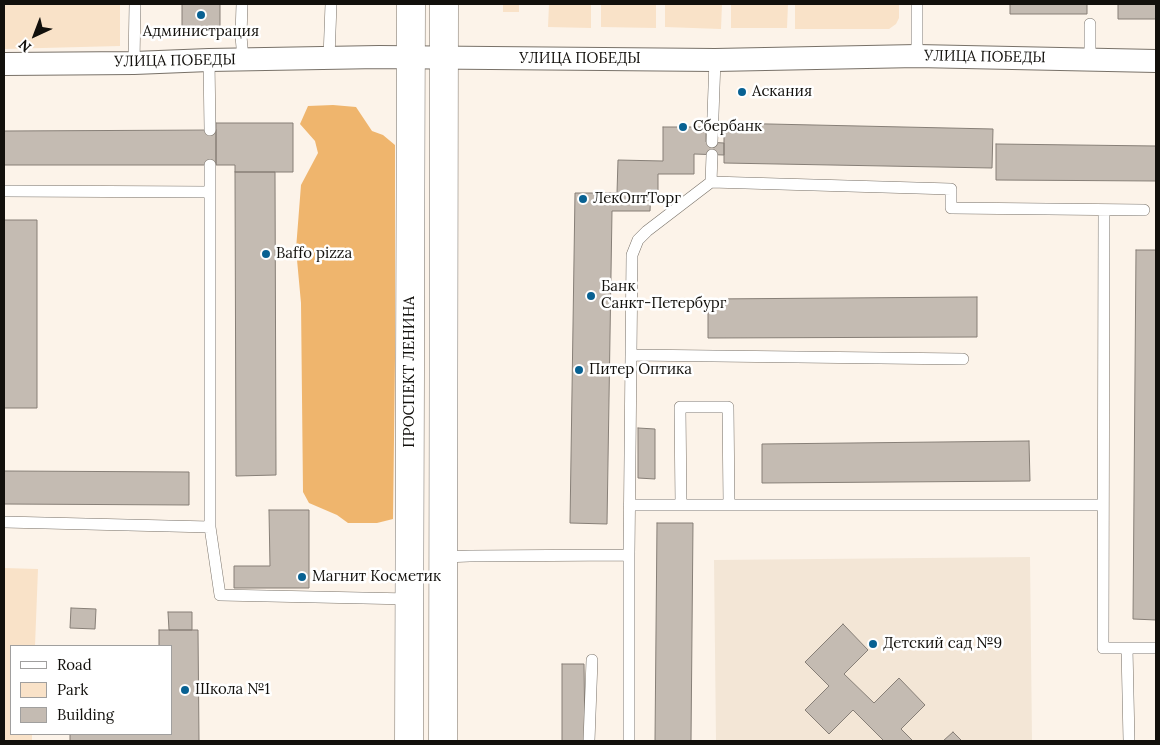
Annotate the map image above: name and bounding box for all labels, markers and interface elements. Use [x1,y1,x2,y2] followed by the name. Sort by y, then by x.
[195,9,207,21] marker: Администрация
[10,10,60,60] north arrow
[143,23,259,41] place label: Администрация
[15,36,35,56] text: N
[924,47,1046,67] street label: УЛИЦА ПОБЕДЫ
[519,50,641,68] street label: УЛИЦА ПОБЕДЫ
[114,51,236,71] street label: УЛИЦА ПОБЕДЫ
[752,83,812,101] place label: Аскания
[736,86,748,98] marker: Аскания
[693,118,762,136] place label: Сбербанк
[677,121,689,133] marker: Сбербанк
[593,190,681,208] place label: ЛекОптТорг
[577,193,589,205] marker: ЛекОптТорг
[276,245,352,263] place label: Baffo pizza
[260,248,272,260] marker: Baffo pizza
[601,278,726,313] place label: Банк Санкт-Петербург
[585,290,597,302] marker: Банк Санкт-Петербург
[401,296,419,448] street label: ПРОСПЕКТ ЛЕНИНА
[589,361,692,379] place label: Питер Оптика
[573,364,585,376] marker: Питер Оптика
[312,568,441,586] place label: Магнит Косметик
[296,571,308,583] marker: Магнит Косметик
[883,635,1002,653] place label: Детский сад №9
[867,638,879,650] marker: Детский сад №9
[10,645,172,735] legend
[57,655,92,674] text: Road
[57,680,88,699] text: Park
[195,681,270,699] place label: Школа №1
[179,684,191,696] marker: Школа №1
[57,705,114,724] text: Building

